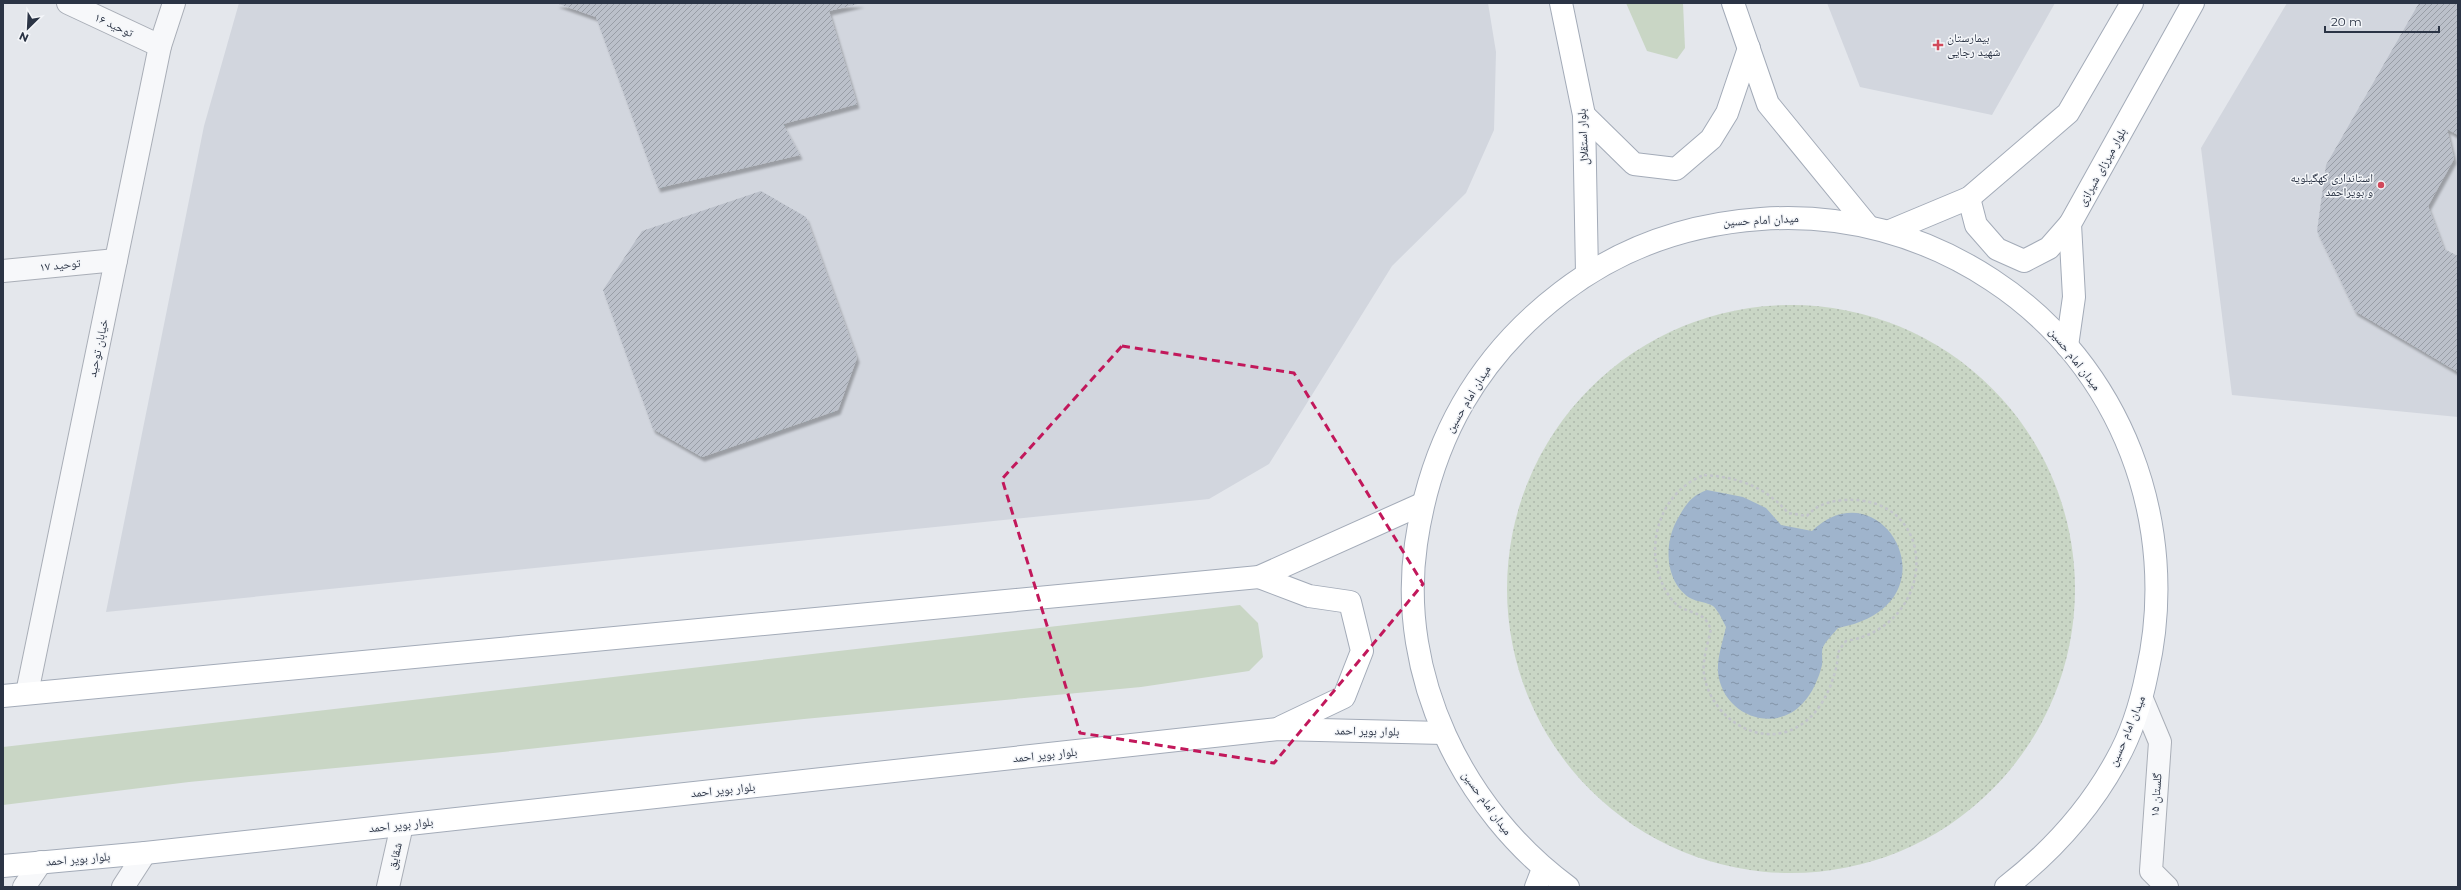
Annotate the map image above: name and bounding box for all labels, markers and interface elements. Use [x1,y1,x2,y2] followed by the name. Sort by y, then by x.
[8,8,48,48] north arrow
[2325,8,2439,34] scale bar
[92,9,137,40] street label: توحید ۱۶
[2331,14,2362,29] text: 20 m
[17,29,31,45] text: N
[1947,30,2000,59] place label: بیمارستان شهید رجایی
[1932,39,1944,51] marker: بیمارستان شهید رجایی
[1574,108,1592,166] street label: بلوار استقلال
[2074,125,2130,209] street label: بلوار میرزای شیرازی
[2290,170,2373,199] place label: استانداری کهگیلویه و بویراحمد
[2376,180,2386,190] marker: استانداری کهگیلویه و بویراحمد
[1723,210,1799,230] street label: میدان امام حسین
[39,255,82,274] street label: توحید ۱۷
[84,317,111,378] street label: خیابان توحید
[2045,324,2105,394] street label: میدان امام حسین
[1442,362,1494,436] street label: میدان امام حسین
[2105,693,2149,769] street label: میدان امام حسین
[1335,722,1399,739] street label: بلوار بویر احمد
[1012,744,1078,766] street label: بلوار بویر احمد
[1458,768,1516,838] street label: میدان امام حسین
[2146,772,2165,818] street label: گلستان ۱۵
[690,779,756,801] street label: بلوار بویر احمد
[368,814,434,836] street label: بلوار بویر احمد
[384,841,405,871] street label: شقایق
[45,848,111,869] street label: بلوار بویر احمد

